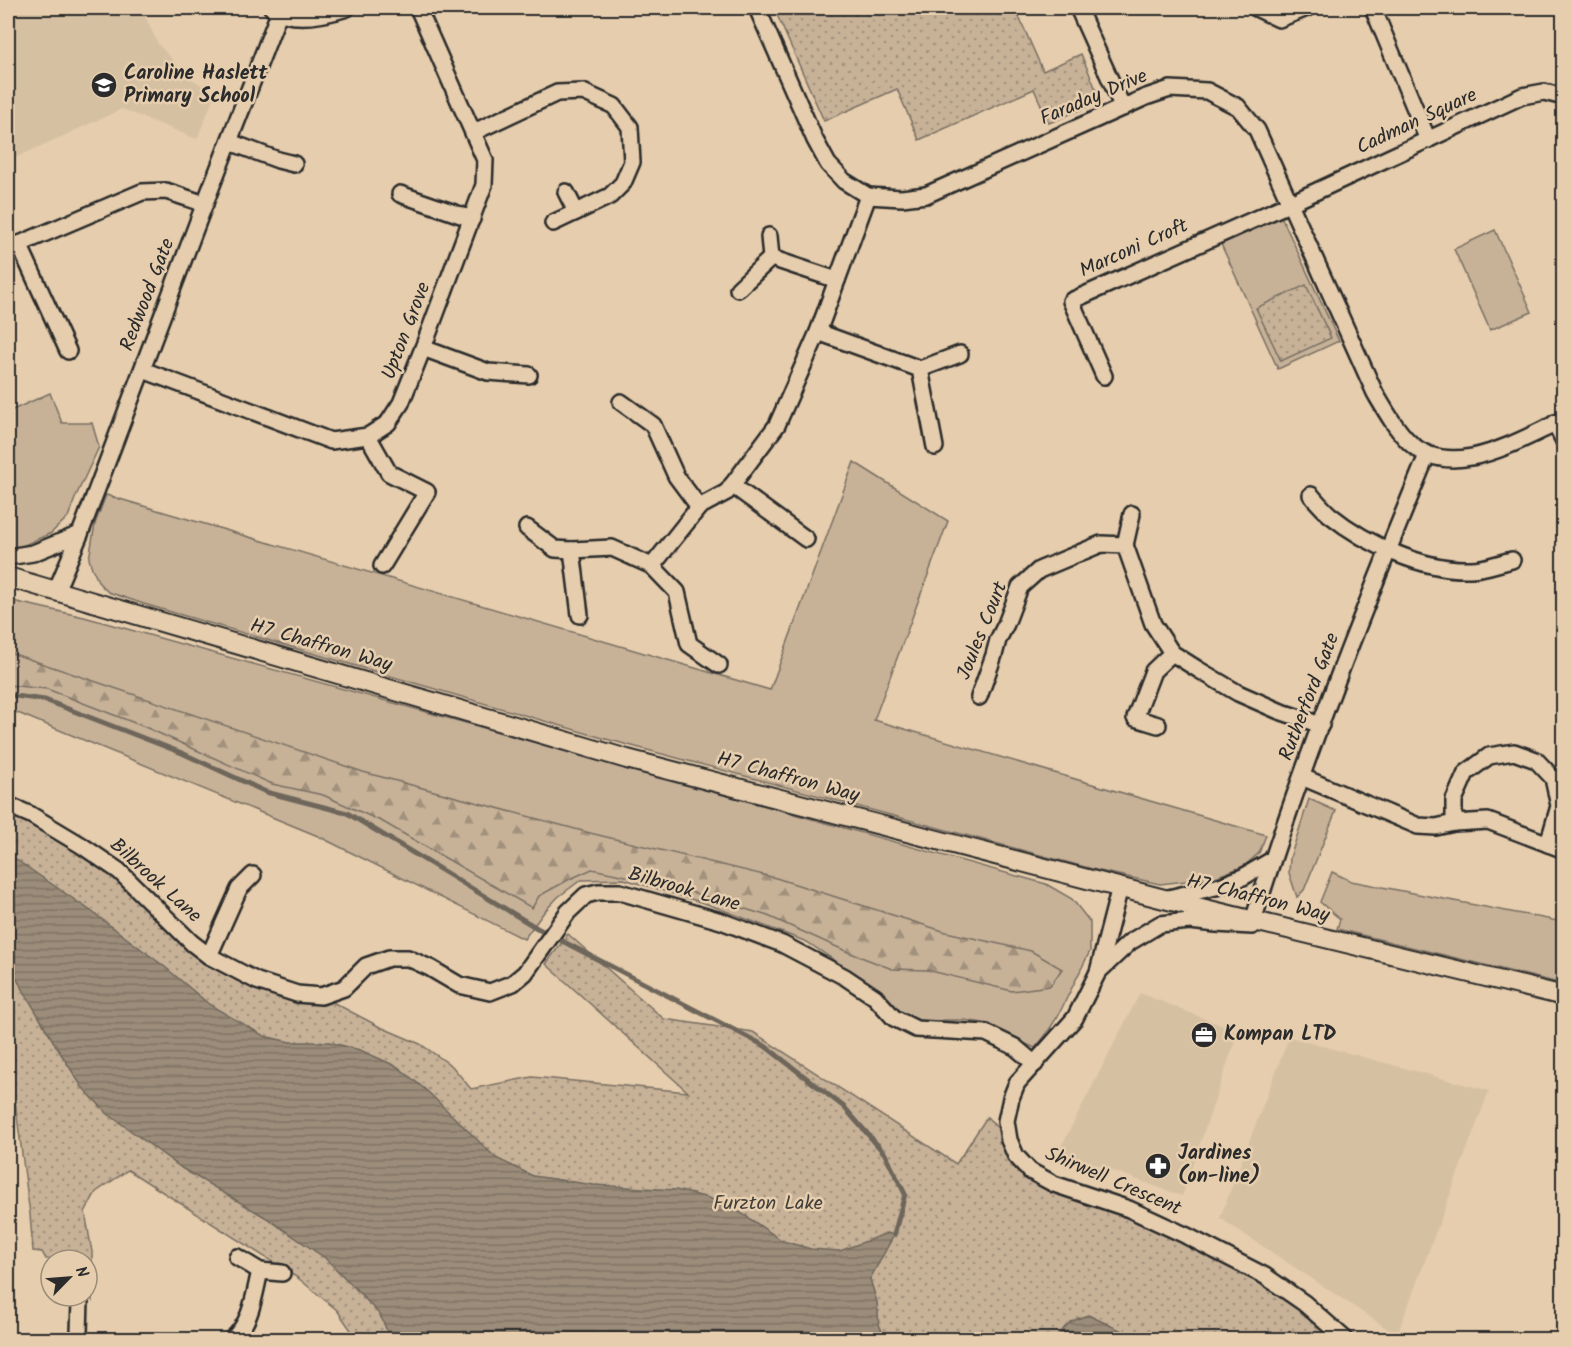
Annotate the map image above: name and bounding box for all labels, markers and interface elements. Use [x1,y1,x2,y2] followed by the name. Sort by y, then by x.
[124,58,269,113] place label: Caroline Haslett Primary School
[1035,61,1153,135] street label: Faraday Drive
[89,70,119,100] school or university icon: Caroline Haslett Primary School
[1351,80,1483,164] street label: Cadman Square
[1074,211,1194,287] street label: Marconi Croft
[112,234,184,356] street label: Redwood Gate
[374,277,440,385] street label: Upton Grove
[949,577,1017,685] street label: Joules Court
[246,610,396,682] street label: H7 Chaffron Way
[1271,628,1349,766] street label: Rutherford Gate
[713,744,863,813] street label: H7 Chaffron Way
[102,831,208,931] street label: Bilbrook Lane
[624,859,744,921] street label: Bilbrook Lane
[1183,866,1334,932] street label: H7 Chaffron Way
[1224,1019,1336,1051] place label: Kompan LTD
[1189,1020,1219,1050] office icon: Kompan LTD
[1178,1138,1260,1193] place label: Jardines (on-line)
[1040,1139,1186,1225] street label: Shirwell Crescent
[1143,1151,1173,1181] pharmacy icon: Jardines (on-line)
[713,1188,823,1220] park label: Furzton Lake
[39,1248,99,1308] north arrow
[68,1262,95,1282] text: N

